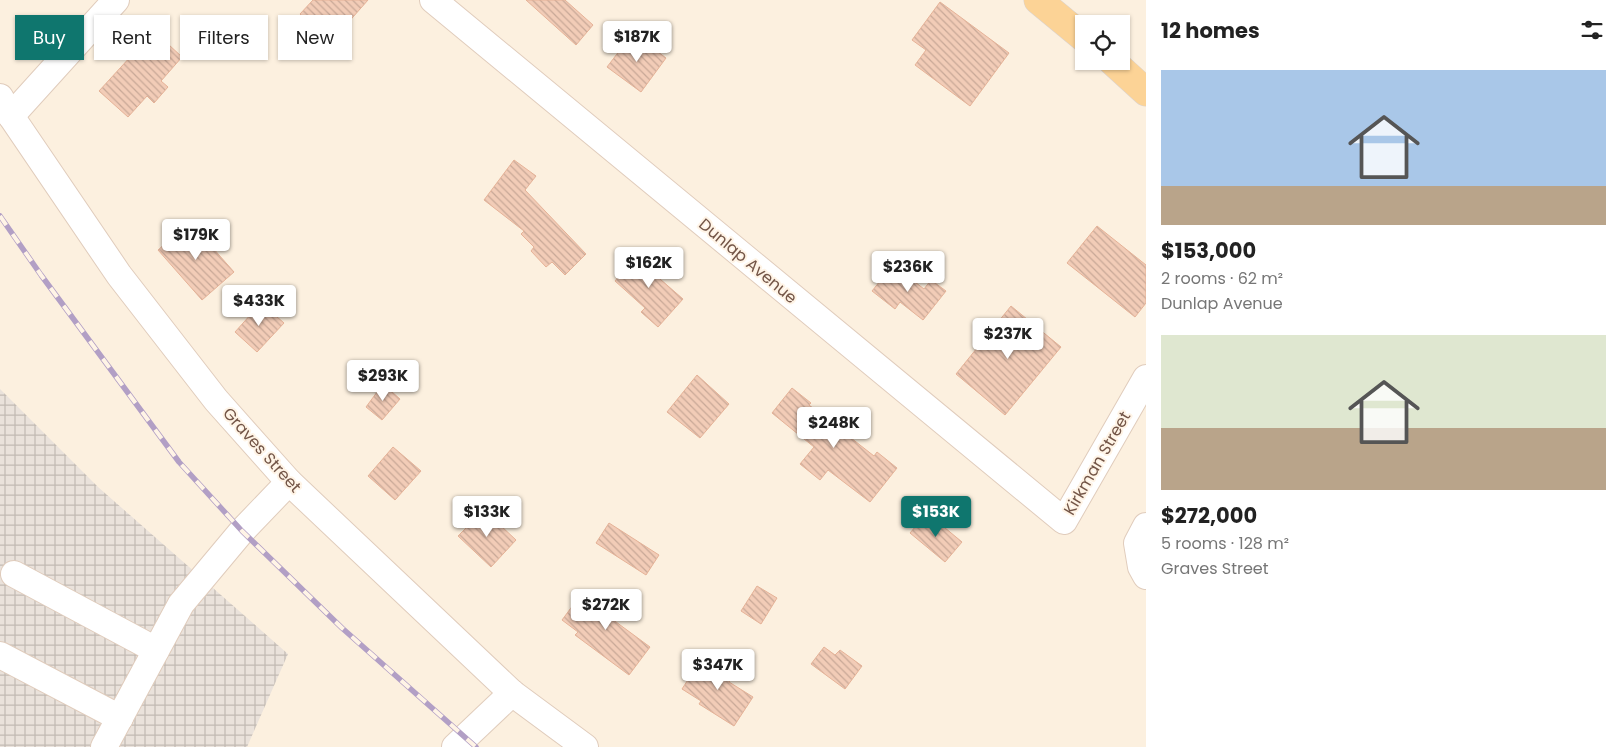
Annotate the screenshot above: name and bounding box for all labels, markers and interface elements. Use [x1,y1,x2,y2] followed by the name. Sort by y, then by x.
[15,15,84,60] chip: Buy
[94,15,170,60] chip: Rent
[180,15,268,60] chip: Filters
[278,15,352,60] chip: New
[1075,15,1130,70] map controls
[1075,15,1130,70] button: locate
[1161,16,1260,45] text: 12 homes
[1578,16,1606,44] icon: filters
[602,20,672,63] pin: $187K
[614,25,660,48] text: $187K
[1339,102,1429,192] icon: home
[694,213,802,309] street label: Dunlap Avenue
[161,218,231,261] pin: $179K
[173,223,219,246] text: $179K
[1161,236,1256,265] text: $153,000
[614,246,684,289] pin: $162K
[873,250,943,293] pin: $236K
[625,251,673,274] text: $162K
[883,255,933,278] text: $236K
[1161,267,1283,290] text: 2 rooms · 62 m²
[224,284,294,327] pin: $433K
[233,289,285,312] text: $433K
[1161,292,1283,315] text: Dunlap Avenue
[973,318,1043,360] pin: $237K
[983,322,1033,345] text: $237K
[348,360,418,402] pin: $293K
[358,364,408,387] text: $293K
[1339,367,1429,457] icon: home
[217,402,307,498] street label: Graves Street
[799,406,869,449] pin: $248K
[1058,407,1136,519] street label: Kirkman Street
[808,411,860,434] text: $248K
[452,496,522,538] pin: $133K
[901,496,971,538] pin: $153K
[463,500,511,523] text: $133K
[912,500,960,523] text: $153K
[1161,501,1257,530] text: $272,000
[1161,532,1289,555] text: 5 rooms · 128 m²
[1161,557,1269,580] text: Graves Street
[571,588,641,631] pin: $272K
[582,593,630,616] text: $272K
[683,648,753,691] pin: $347K
[693,653,743,676] text: $347K

